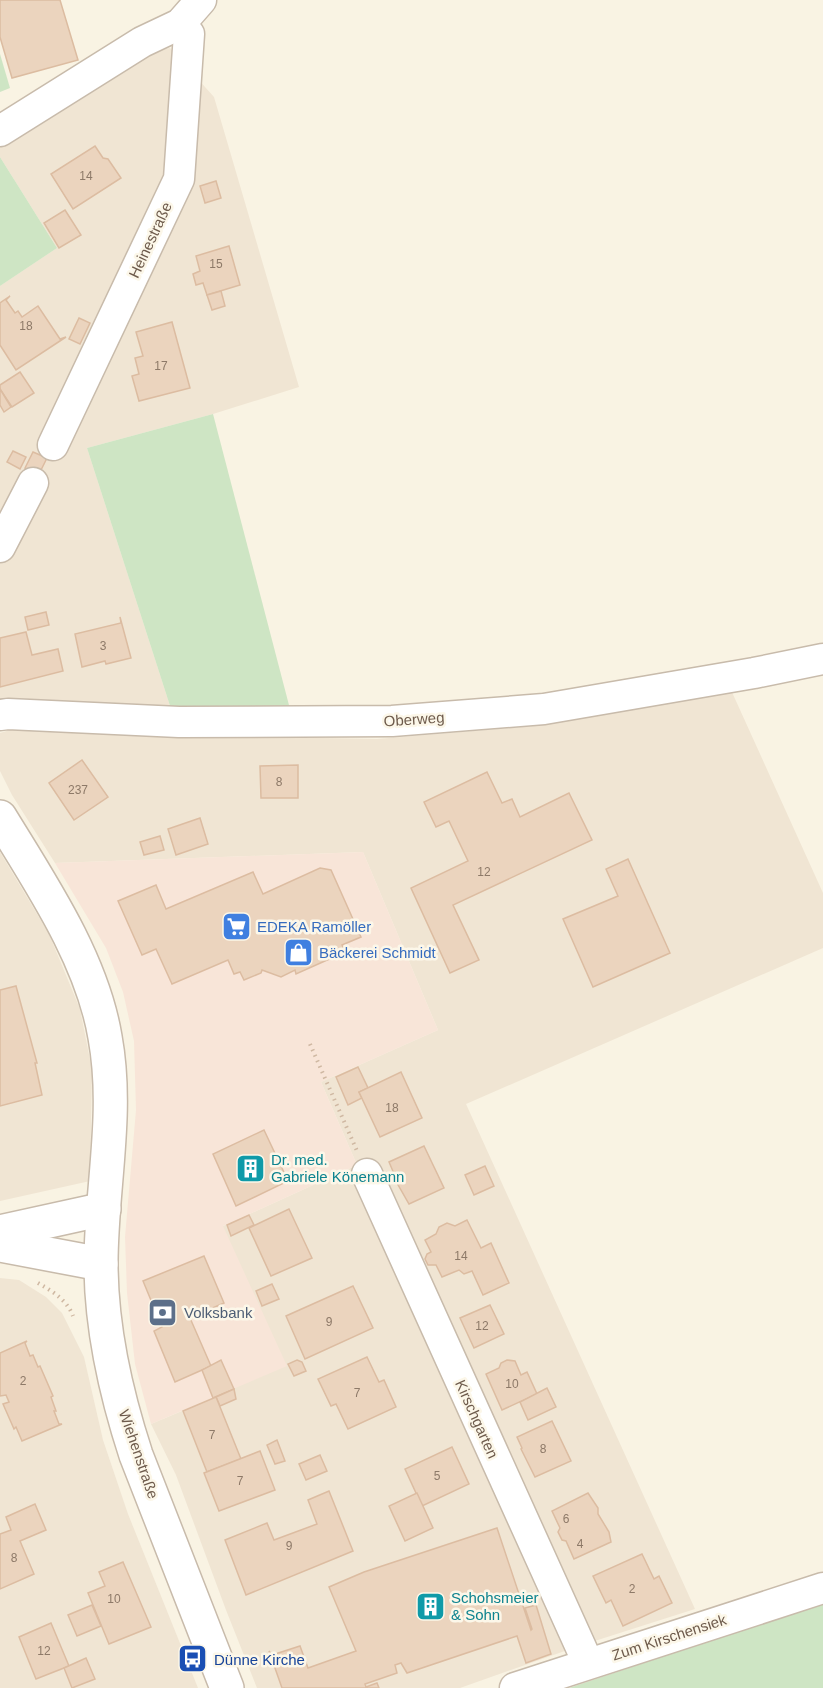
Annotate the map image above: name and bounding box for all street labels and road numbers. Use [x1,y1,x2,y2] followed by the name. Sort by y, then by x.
[125,199,175,281] street label: Heinestraße
[383,708,445,730] street label: Oberweg
[452,1377,502,1461] street label: Kirschgarten
[116,1407,162,1501] street label: Wiehenstraße
[610,1610,729,1664] street label: Zum Kirschensiek

